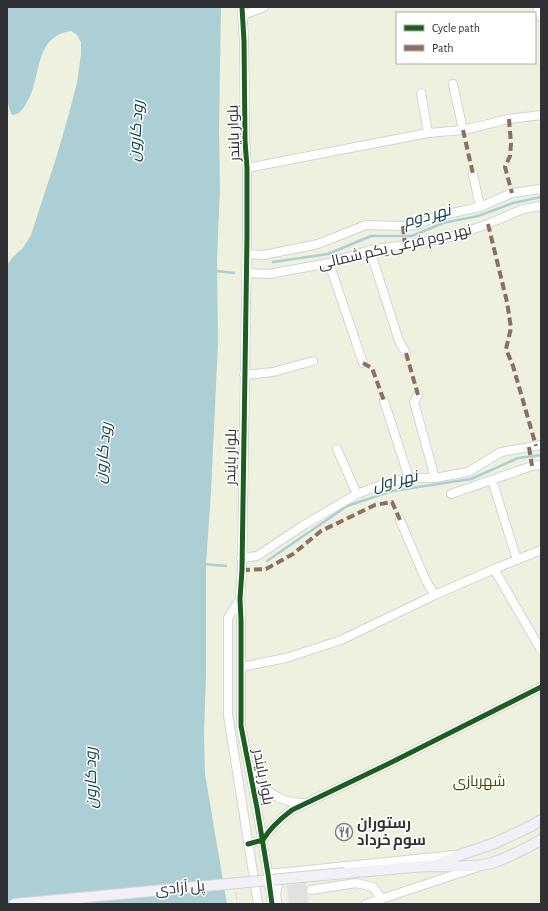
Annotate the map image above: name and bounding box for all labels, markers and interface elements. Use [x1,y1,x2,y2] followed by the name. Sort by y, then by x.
[396,12,536,64] legend
[432,22,480,35] text: Cycle path
[432,42,454,54] text: Path
[126,98,147,162] water label: رود کارون
[226,104,244,163] street label: بلوار بایندر
[401,202,455,233] water label: نهر دوم
[317,221,474,274] street label: نهر دوم فرعی یکم شمالی
[92,420,115,484] water label: رود کارون
[223,429,240,486] street label: بلوار بایندر
[371,468,421,495] water label: نهر اول
[82,745,101,809] water label: رود کارون
[249,747,276,806] street label: بلوار بایندر
[453,773,505,791] park label: شهربازی
[357,816,426,850] place label: رستوران سوم خرداد
[334,822,354,842] restaurant icon: رستوران سوم خرداد
[155,877,206,900] street label: پل آزادی

